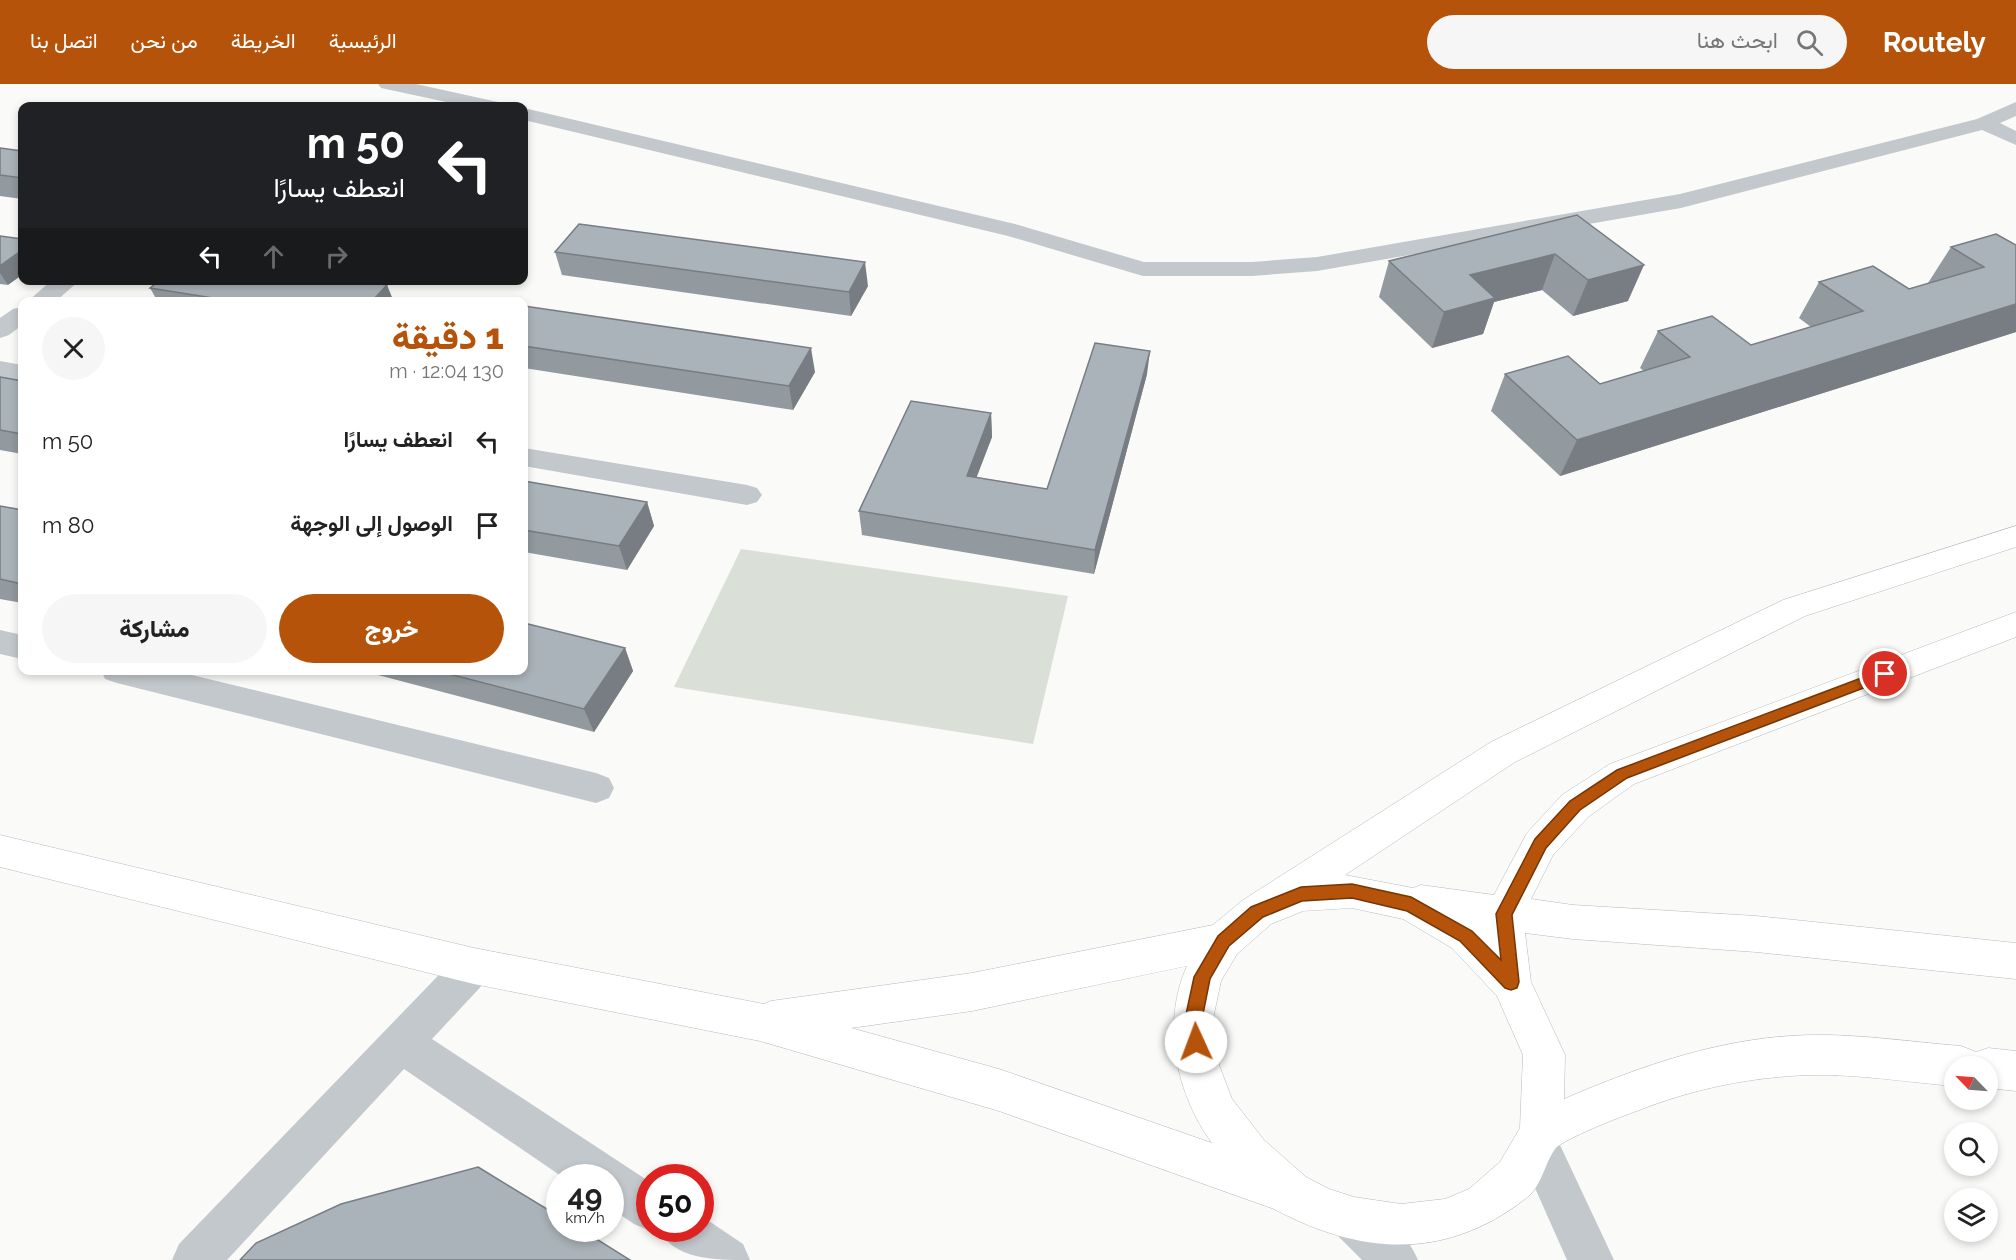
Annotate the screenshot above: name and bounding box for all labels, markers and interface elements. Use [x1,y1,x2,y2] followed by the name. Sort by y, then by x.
[1427,15,1847,69] search box
[1793,26,1826,59] icon: search
[1883,26,1986,59] text: Routely
[1697,27,1778,53] text: ابحث هنا
[30,28,98,53] text: اتصل بنا
[131,28,198,53] text: من نحن
[231,28,296,53] text: الخريطة
[329,28,397,53] text: الرئيسية
[307,119,405,168] text: 50 m
[426,126,504,204] icon: left
[273,172,405,203] text: انعطف يسارًا
[194,240,227,273] icon: left
[257,240,290,273] icon: ahead
[320,240,353,273] icon: right
[392,315,504,357] text: 1 دقيقة
[42,317,105,380] button: close
[389,359,504,383] text: 130 m · 12:04
[471,425,504,458] icon: left
[344,426,453,452] text: انعطف يسارًا
[42,428,93,454] text: 50 m
[471,509,504,542] icon: arrive
[290,510,453,536] text: الوصول إلى الوجهة
[42,512,94,538] text: 80 m
[42,594,267,663] button: مشاركة
[279,594,504,663] button: خروج
[1859,648,1910,699] pin
[1868,657,1901,690] icon: arrive
[1164,1010,1228,1074] position arrow
[1944,1056,1998,1110] north arrow
[1944,1056,1998,1242] map controls
[1944,1122,1998,1176] button: search
[636,1164,714,1242] speed limit sign: 50
[568,1178,602,1213] text: 49
[1944,1188,1998,1242] button: layers
[565,1209,605,1227] text: km/h

